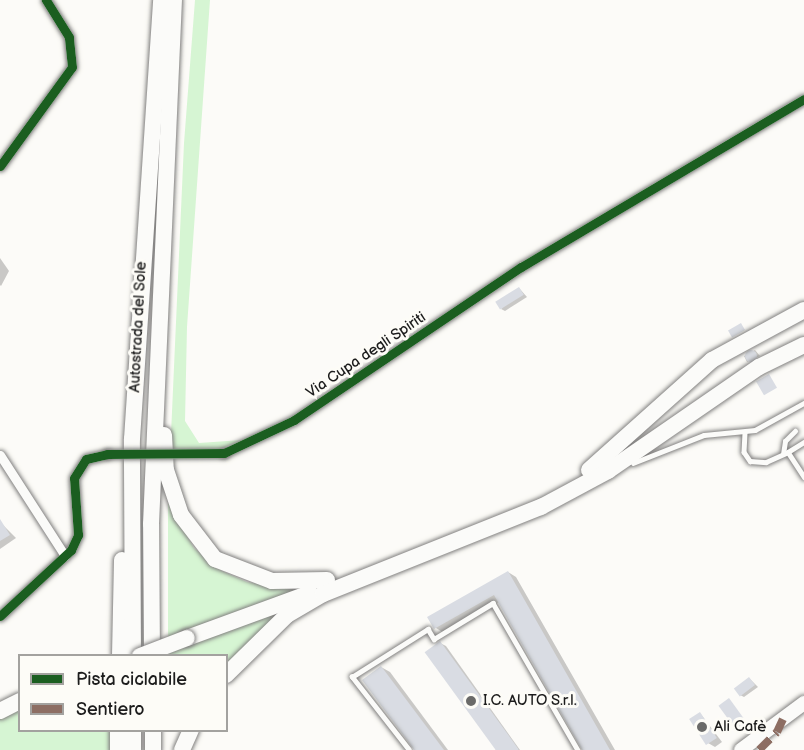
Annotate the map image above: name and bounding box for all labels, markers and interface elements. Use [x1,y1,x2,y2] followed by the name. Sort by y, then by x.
[126,261,150,393] street label: Autostrada del Sole
[303,308,429,402] street label: Via Cupa degli Spiriti
[18,654,228,732] legend
[76,669,187,690] text: Pista ciclabile
[483,692,577,710] place label: I.C. AUTO S.r.l.
[464,694,478,708] marker: I.C. AUTO S.r.l.
[76,699,145,720] text: Sentiero
[714,718,766,736] place label: Ali Cafè
[695,720,709,734] marker: Ali Cafè

